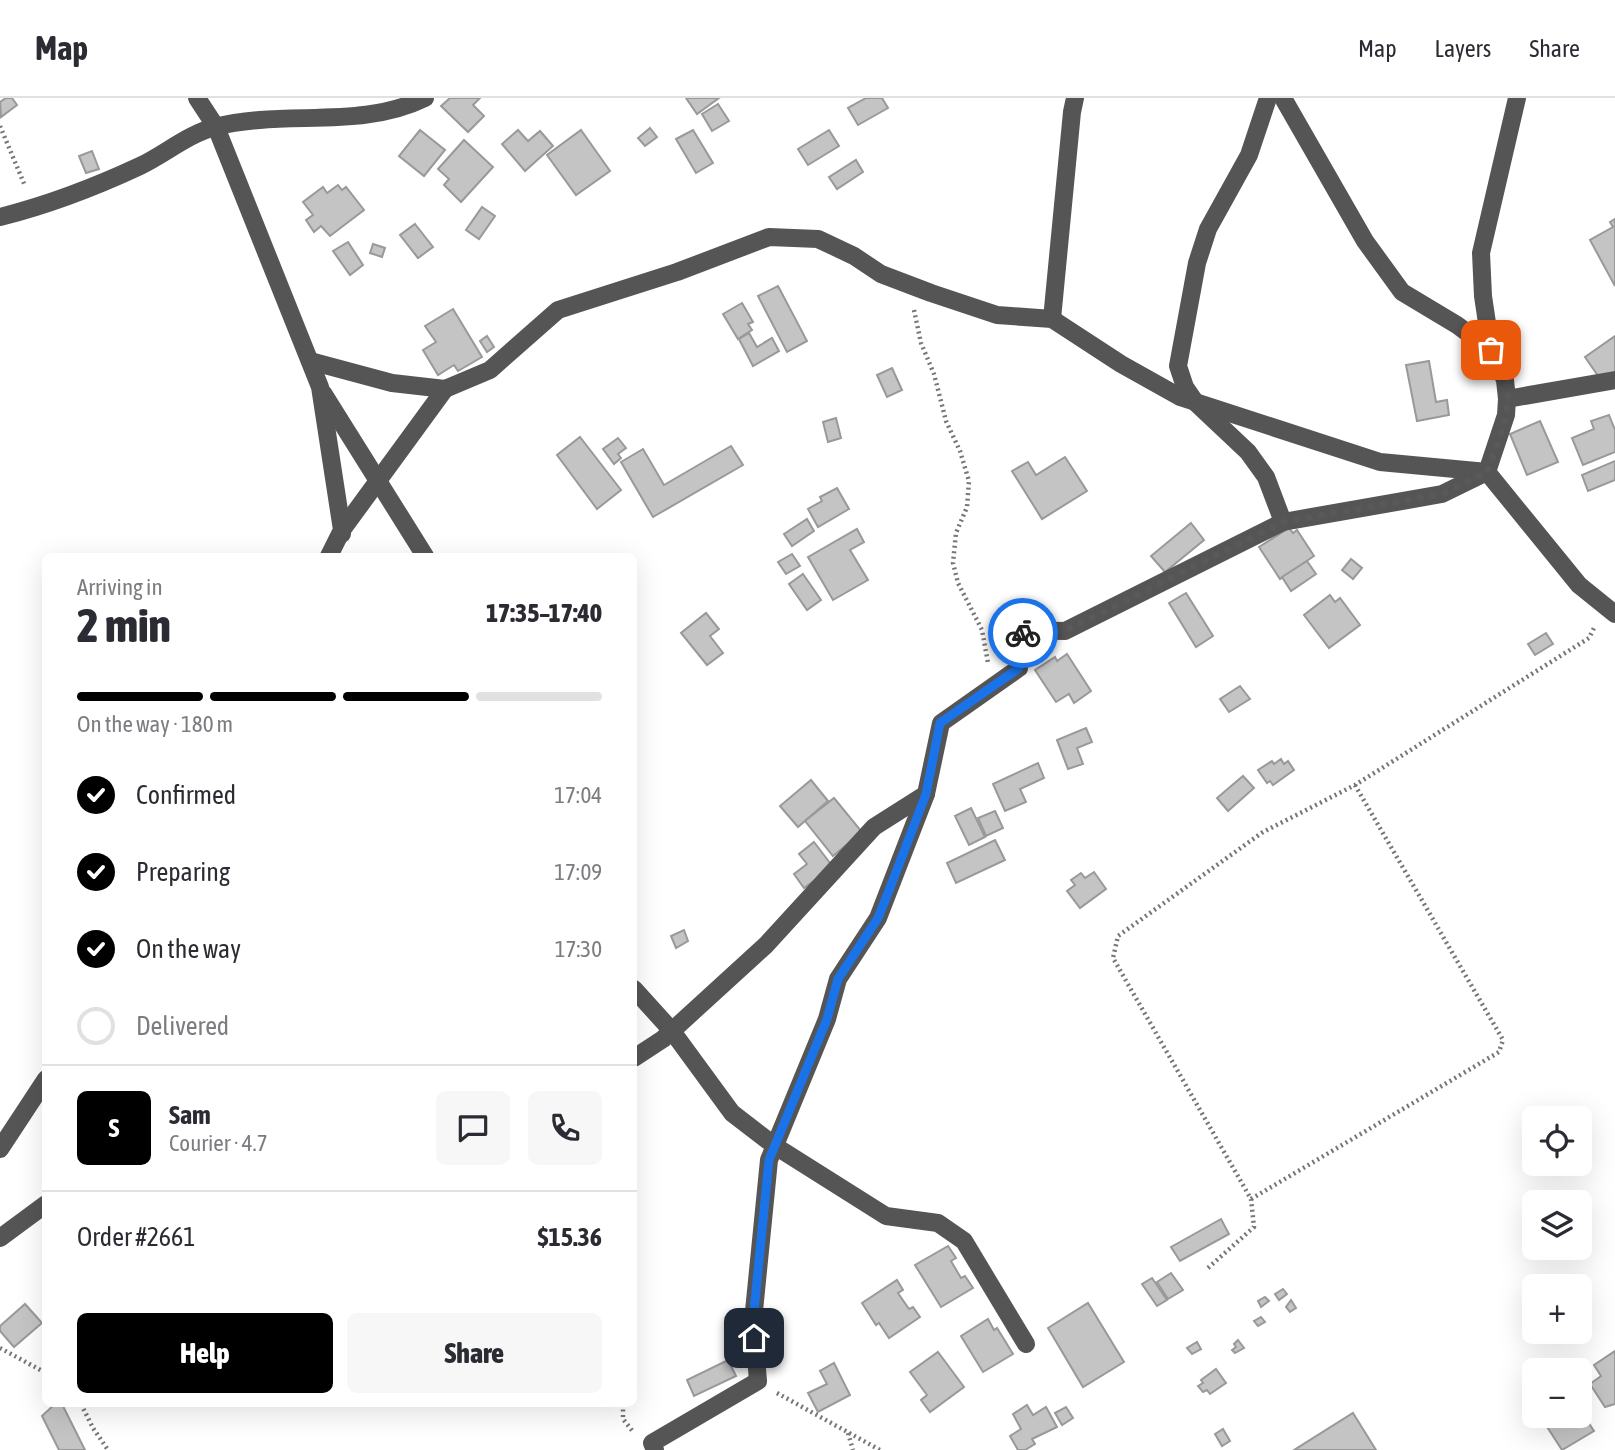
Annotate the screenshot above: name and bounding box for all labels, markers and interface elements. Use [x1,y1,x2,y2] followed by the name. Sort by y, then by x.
[35,29,88,67] text: Map
[1358,35,1397,62] text: Map
[1435,35,1491,62] text: Layers
[1529,35,1580,62] text: Share
[1461,320,1521,380] pin
[1472,331,1510,369] icon: bag
[77,574,163,600] text: Arriving in
[486,598,602,628] text: 17:35–17:40
[988,598,1058,668] courier
[77,599,171,652] text: 2 min
[1004,614,1042,652] icon: bike
[77,711,233,737] text: On the way · 180 m
[77,776,115,814] icon: check
[136,780,236,810] text: Confirmed
[554,782,602,808] text: 17:04
[77,853,115,891] icon: check
[136,857,230,887] text: Preparing
[554,859,602,885] text: 17:09
[77,930,115,968] icon: check
[136,934,241,964] text: On the way
[555,936,602,962] text: 17:30
[136,1011,229,1041] text: Delivered
[436,1091,510,1165] button: chat
[528,1091,602,1165] button: phone
[169,1100,211,1130] text: Sam
[1522,1106,1592,1428] map controls
[1522,1106,1592,1176] button: locate
[109,1113,119,1143] text: S
[169,1130,268,1156] text: Courier · 4.7
[1522,1190,1592,1260] button: layers
[77,1222,196,1252] text: Order #2661
[538,1222,602,1252] text: $15.36
[1522,1274,1592,1344] button: +
[724,1308,784,1368] pin
[77,1313,333,1393] button: Help
[347,1313,602,1393] button: Share
[735,1319,773,1357] icon: home
[1522,1358,1592,1428] button: −

